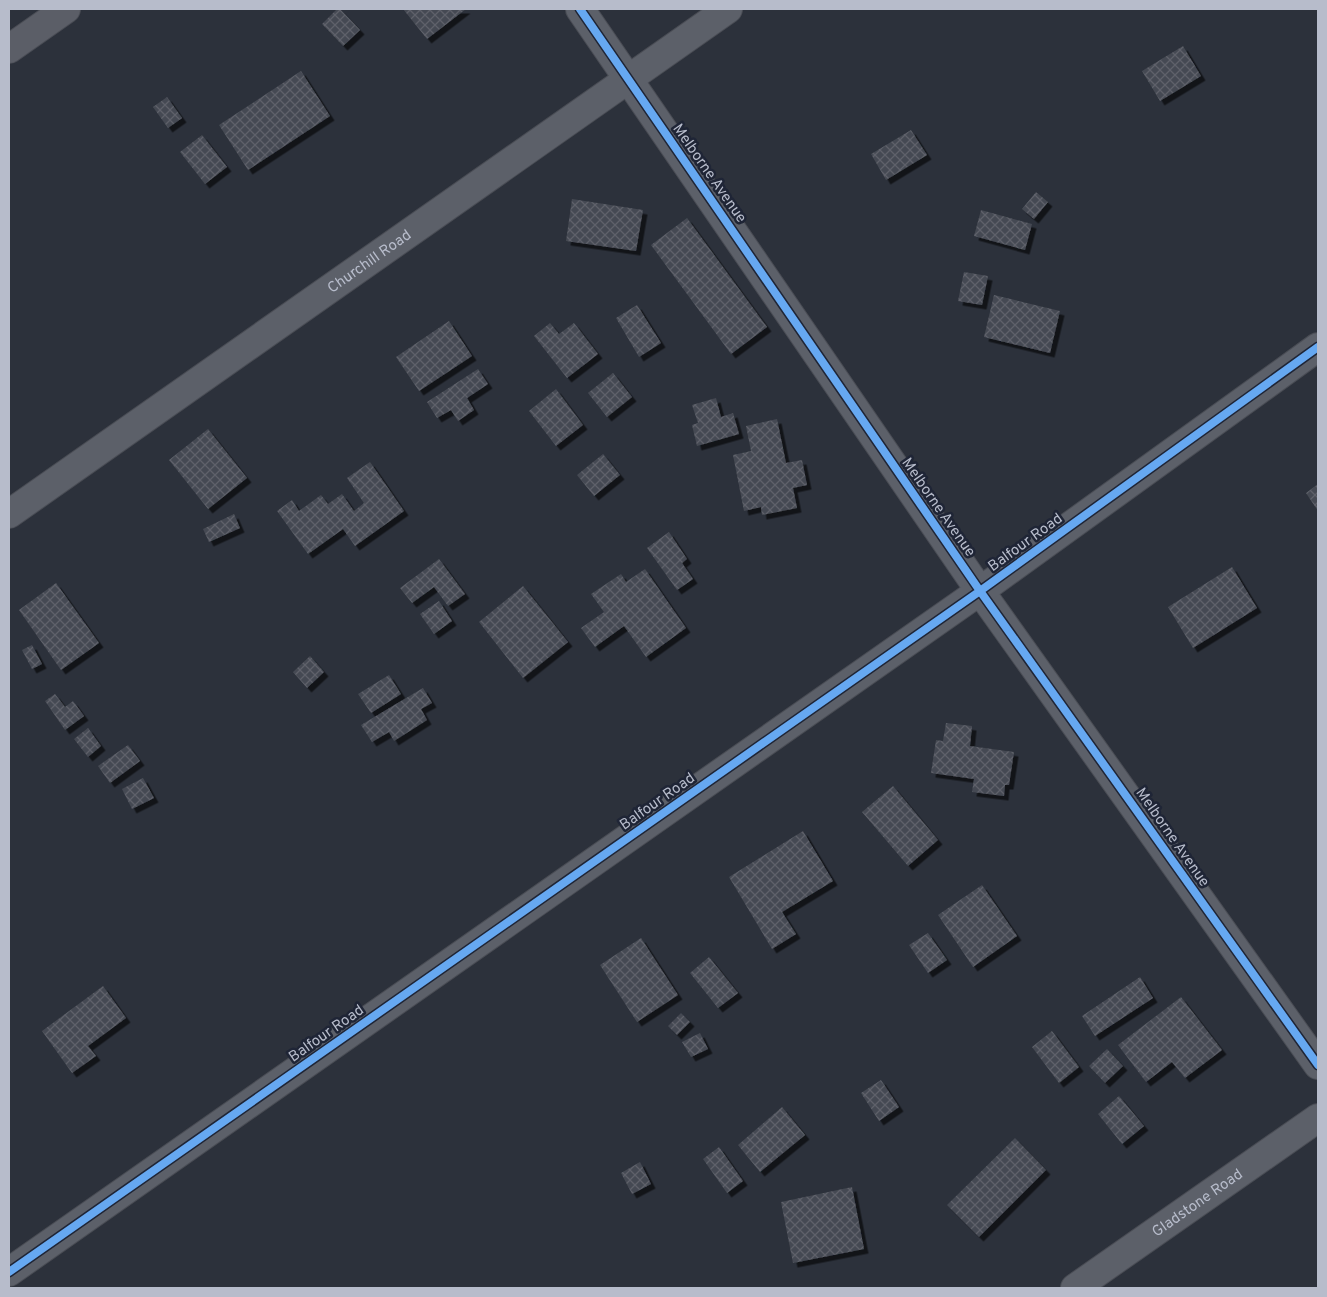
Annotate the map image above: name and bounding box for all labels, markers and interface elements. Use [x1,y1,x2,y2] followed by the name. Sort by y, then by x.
[668,121,750,227] street label: Melborne Avenue
[324,226,416,298] street label: Churchill Road
[897,455,979,561] street label: Melborne Avenue
[985,510,1067,577] street label: Balfour Road
[617,769,699,835] street label: Balfour Road
[1131,785,1213,891] street label: Melborne Avenue
[286,1001,368,1067] street label: Balfour Road
[1149,1165,1247,1242] street label: Gladstone Road

